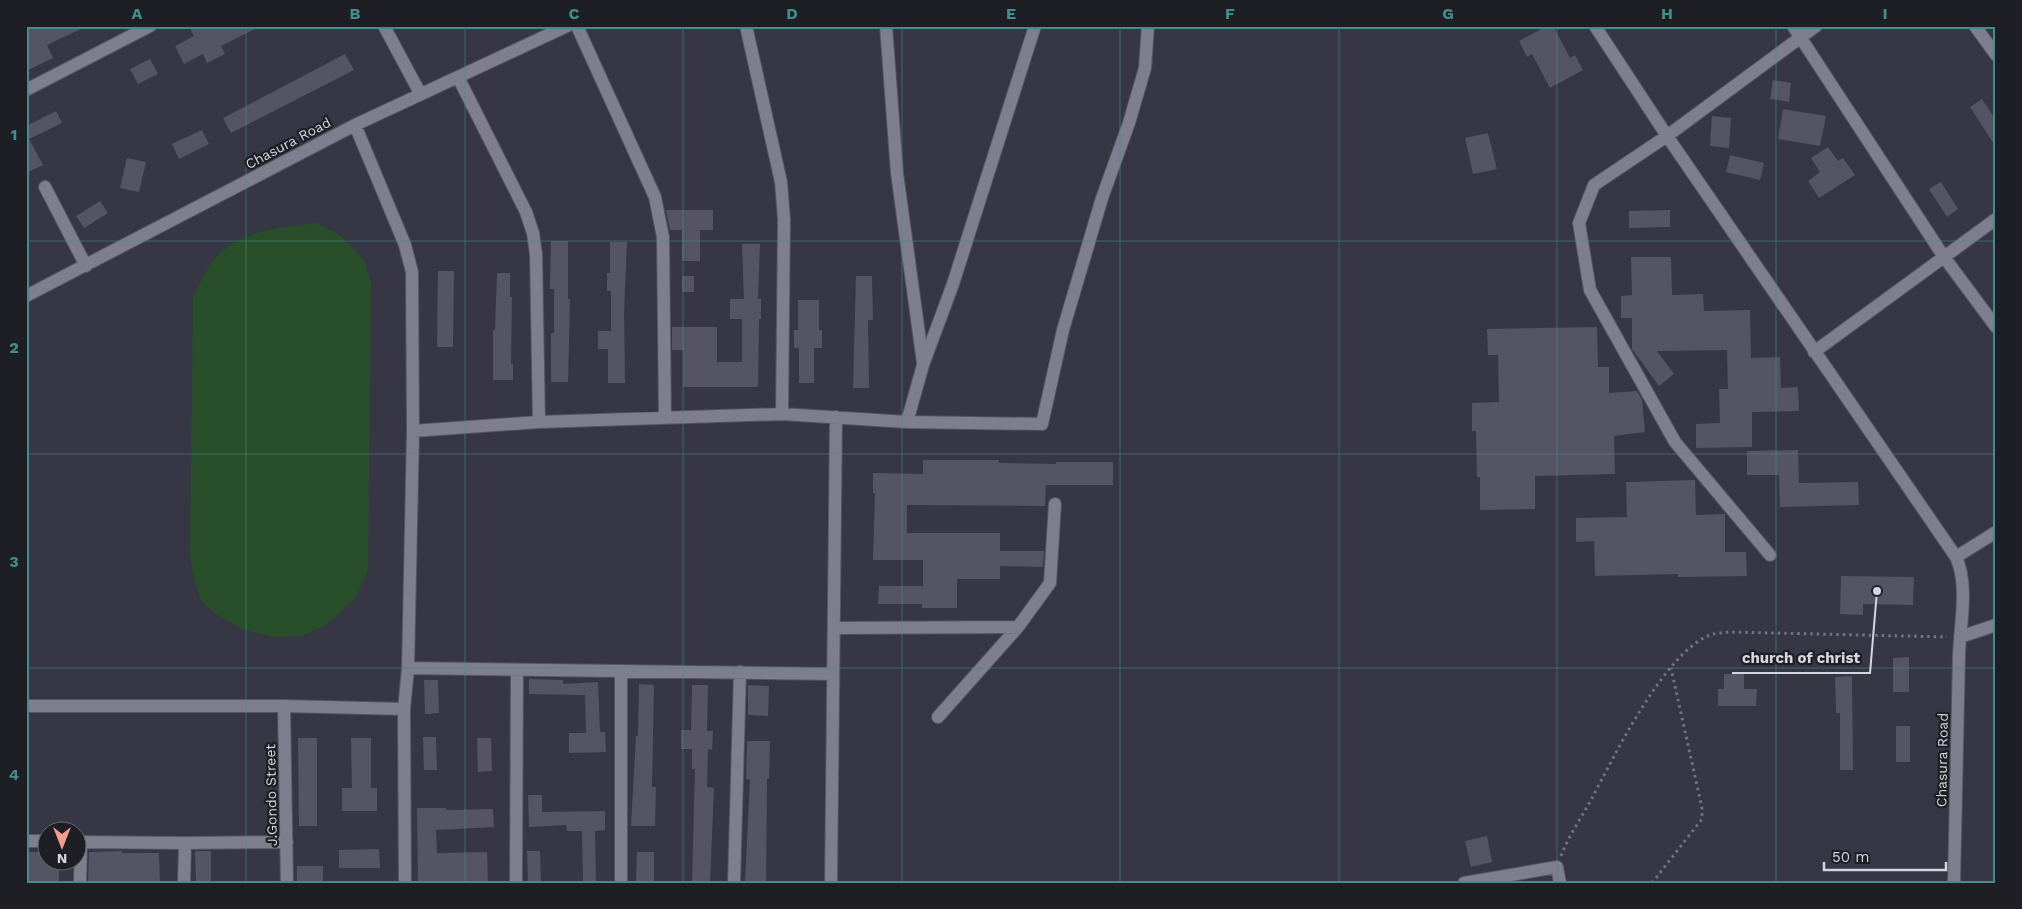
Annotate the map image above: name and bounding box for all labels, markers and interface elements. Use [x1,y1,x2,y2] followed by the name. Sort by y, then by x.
[132,4,143,23] text: A
[350,4,361,23] text: B
[569,4,580,23] text: C
[786,4,798,23] text: D
[1006,4,1016,23] text: E
[1225,4,1235,23] text: F
[1442,4,1454,23] text: G
[1661,4,1673,23] text: H
[1882,4,1888,23] text: I
[243,114,333,172] street label: Chasura Road
[11,125,17,144] text: 1
[9,338,19,357] text: 2
[9,552,19,571] text: 3
[1732,643,1870,673] callout: church of christ
[1742,649,1860,667] text: church of christ
[1933,713,1951,807] street label: Chasura Road
[262,744,280,846] street label: J.Gondo Street
[9,765,19,784] text: 4
[38,822,88,872] north arrow
[1824,839,1947,871] scale bar
[1832,848,1869,866] text: 50 m
[57,851,67,867] text: N

